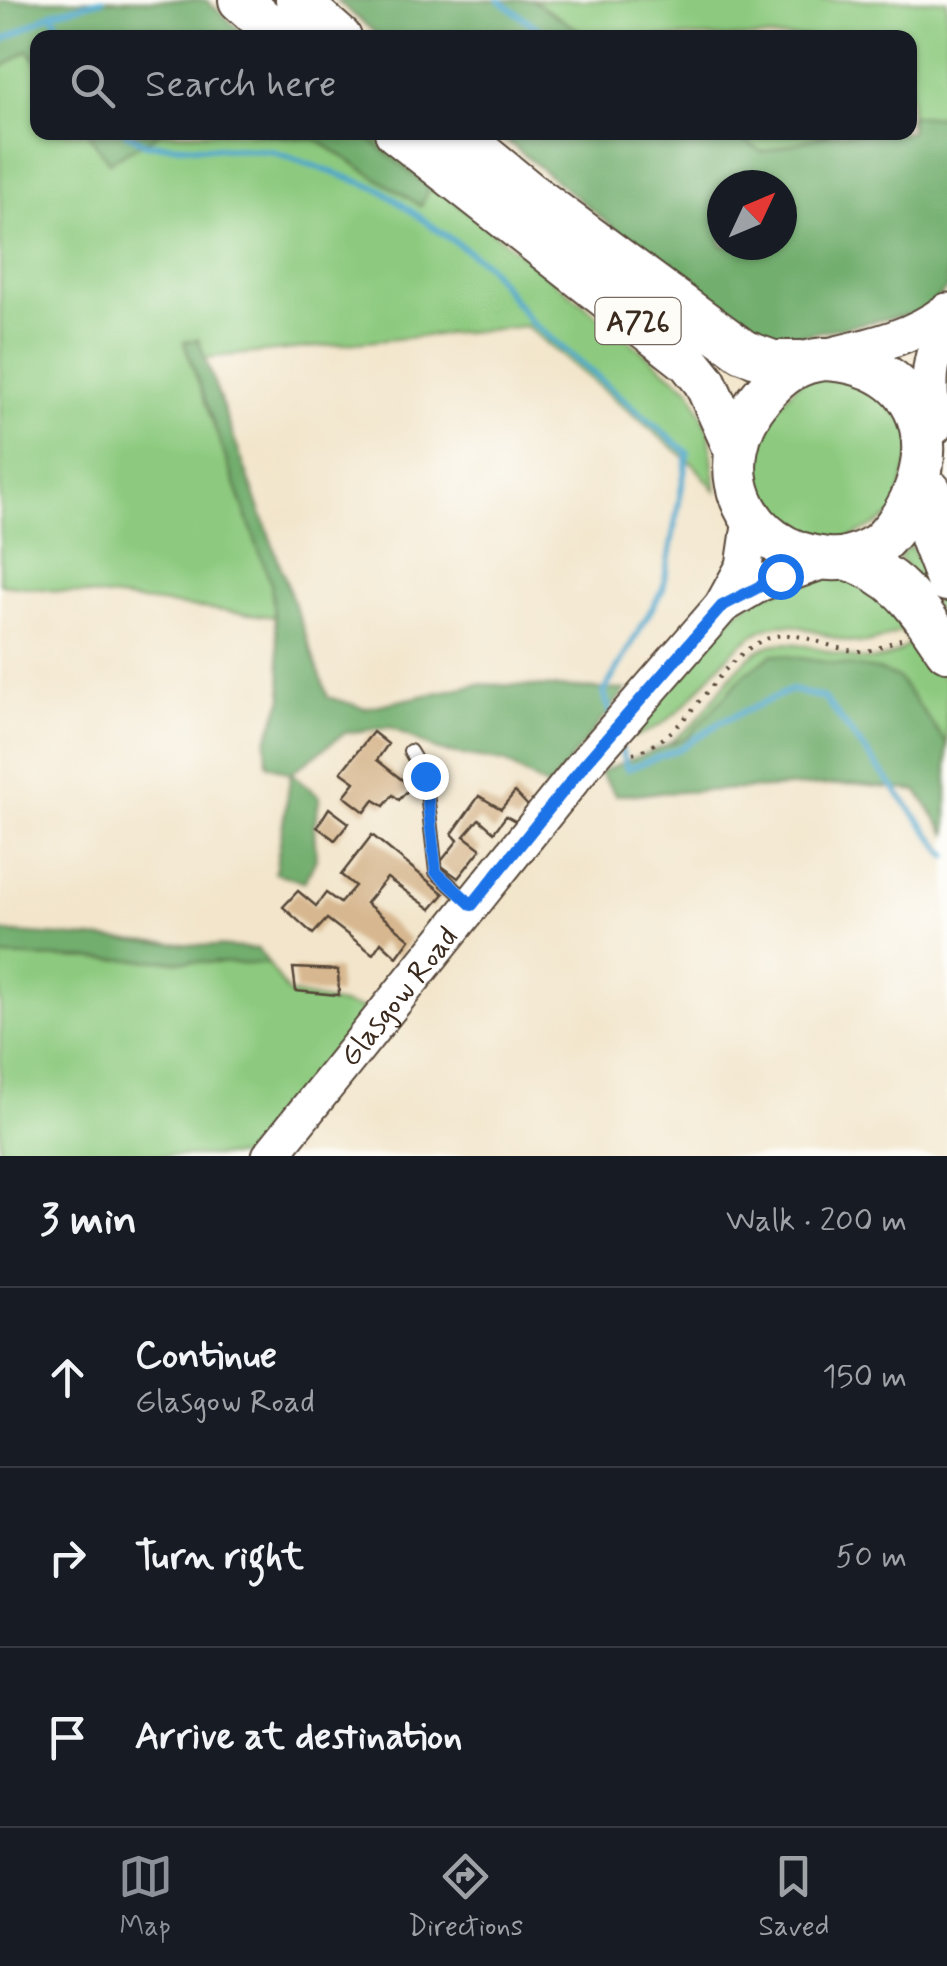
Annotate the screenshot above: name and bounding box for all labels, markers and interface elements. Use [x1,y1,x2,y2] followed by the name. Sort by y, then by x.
[30,30,917,140] search box
[65,58,120,113] icon: search
[145,61,336,110] text: Search here
[707,170,797,260] north arrow
[596,298,680,344] road number: A726
[758,554,804,600] route start
[403,754,449,800] route end
[332,919,468,1075] street label: Glasgow Road
[40,1194,137,1249] text: 3 min
[726,1200,907,1242] text: Walk · 200 m
[135,1332,277,1381] text: Continue
[40,1350,95,1405] icon: ahead
[822,1356,907,1398] text: 150 m
[135,1381,315,1423] text: Glasgow Road
[40,1530,95,1585] icon: right
[135,1533,304,1582] text: Turn right
[835,1536,907,1578] text: 50 m
[40,1710,95,1765] icon: arrive
[135,1713,462,1762] text: Arrive at destination
[118,1849,173,1946] tab: Map
[408,1849,523,1946] tab: Directions
[759,1849,829,1946] tab: Saved

